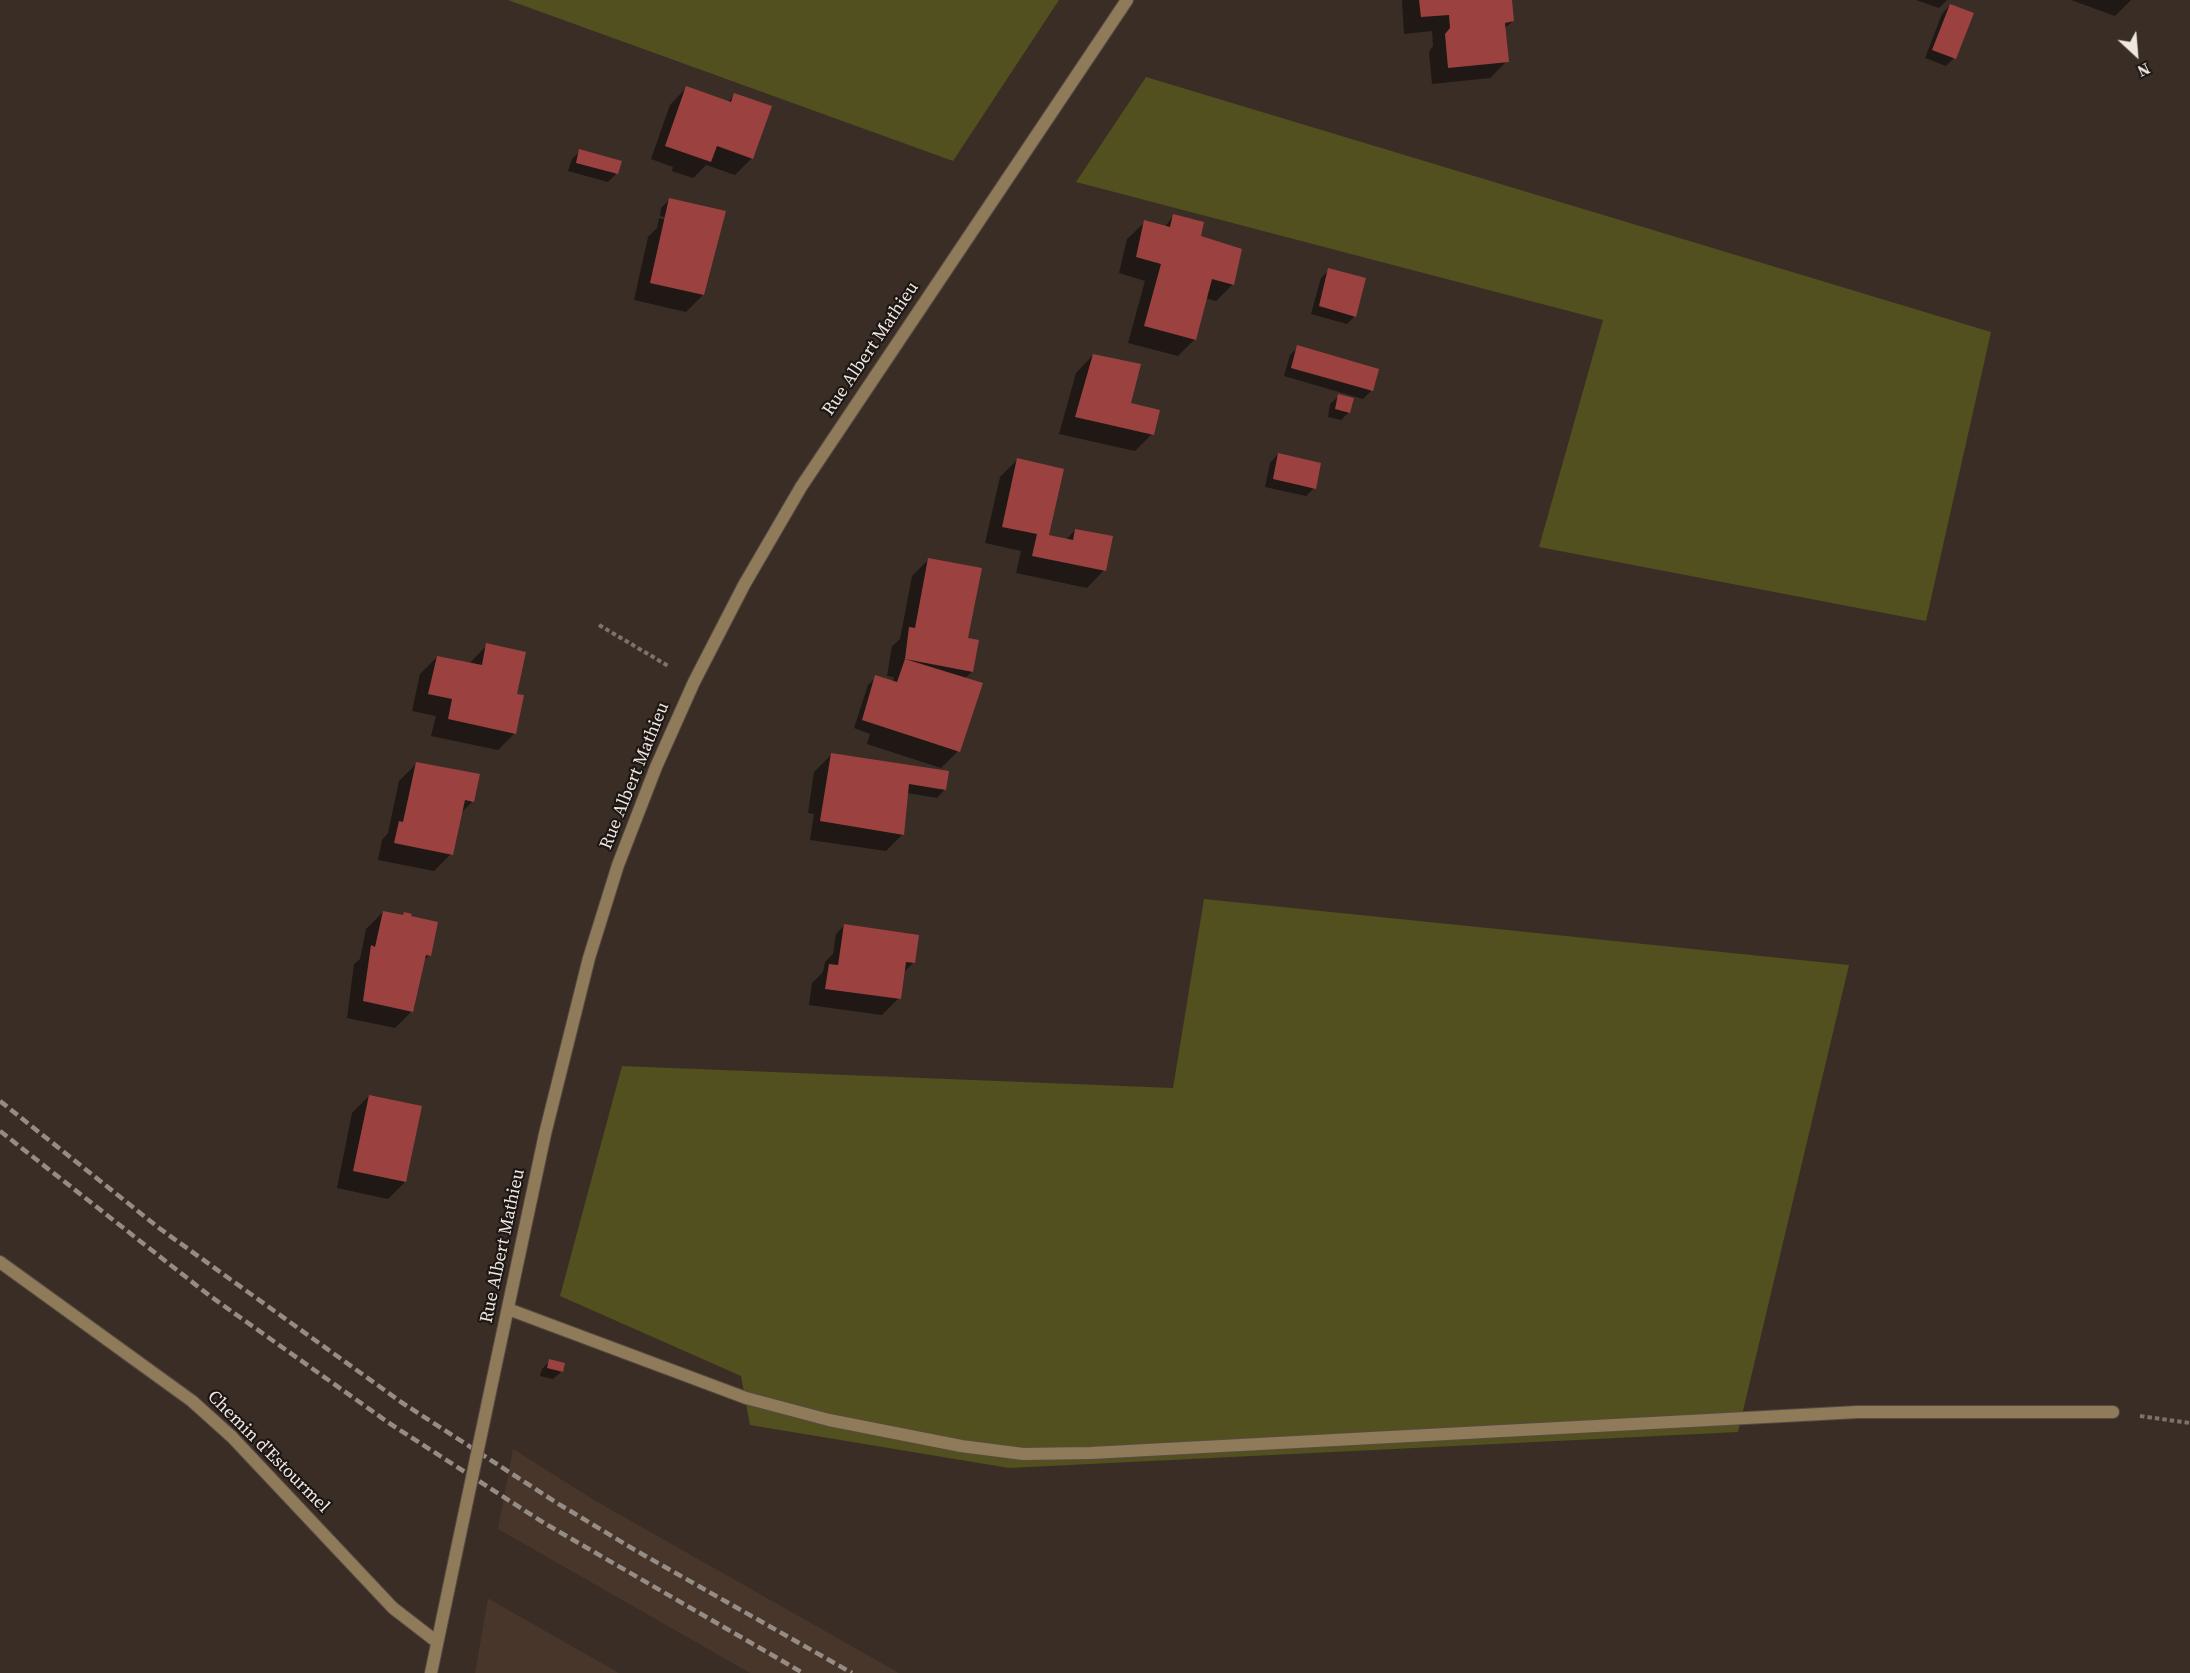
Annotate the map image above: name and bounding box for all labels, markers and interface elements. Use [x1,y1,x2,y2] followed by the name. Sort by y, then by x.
[2106,24,2166,84] north arrow
[2134,58,2154,83] text: N
[818,278,924,420] street label: Rue Albert Mathieu
[596,699,674,853] street label: Rue Albert Mathieu
[476,1167,530,1325] street label: Rue Albert Mathieu
[202,1386,334,1518] street label: Chemin d'Estourmel

